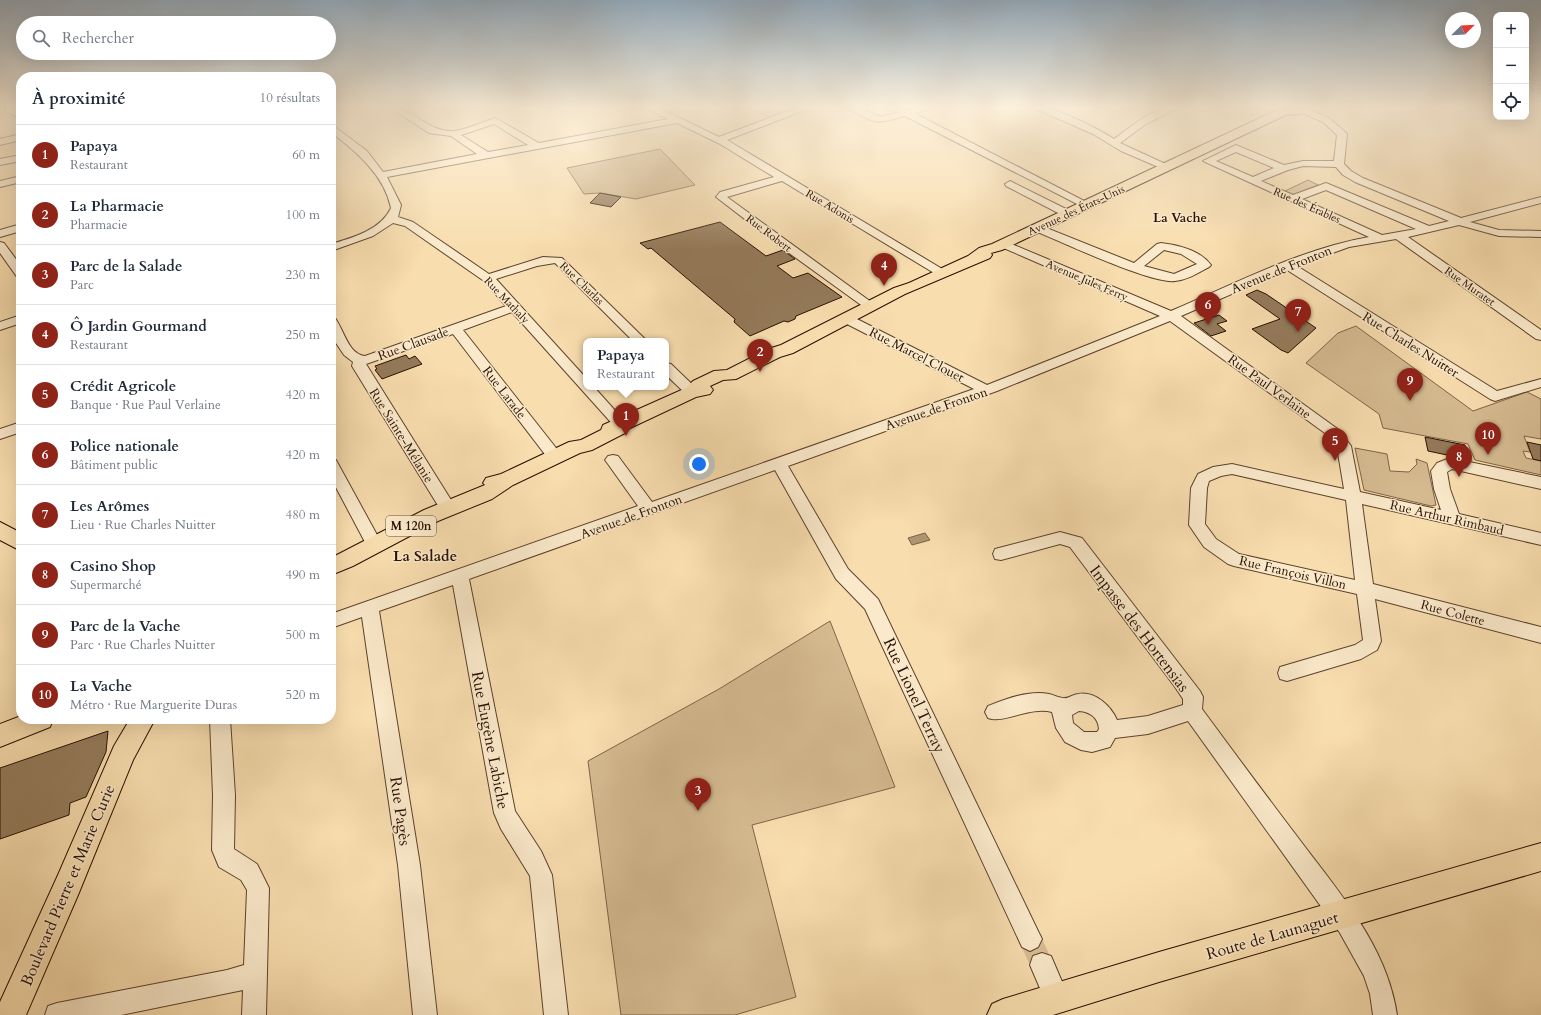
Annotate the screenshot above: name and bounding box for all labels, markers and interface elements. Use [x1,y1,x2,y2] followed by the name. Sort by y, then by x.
[1445,12,1481,48] north arrow
[1493,12,1529,120] map controls
[1493,12,1529,48] button: +
[16,16,336,60] search box
[30,27,52,49] icon: search
[62,28,134,48] text: Rechercher
[1493,48,1529,84] button: −
[1493,84,1529,120] button: locate
[32,87,126,110] text: À proximité
[260,89,320,107] text: 10 résultats
[70,136,118,156] text: Papaya
[42,146,48,164] text: 1
[292,146,320,164] text: 60 m
[70,156,128,174] text: Restaurant
[1025,181,1127,239] street label: Avenue des États-Unis
[1271,184,1343,227] street label: Rue des Érables
[803,186,857,227] street label: Rue Adonis
[70,196,164,216] text: La Pharmacie
[42,206,48,224] text: 2
[286,206,320,224] text: 100 m
[1153,209,1207,227] district label: La Vache
[743,211,795,256] street label: Rue Robert
[70,216,127,234] text: Pharmacie
[1228,241,1335,298] street label: Avenue de Fronton
[871,253,897,286] pin: 4
[70,256,182,276] text: Parc de la Salade
[1043,256,1130,305] street label: Avenue Jules Ferry
[556,258,607,308] street label: Rue Charlas
[1441,263,1498,310] street label: Rue Muratet
[42,266,48,284] text: 3
[286,266,320,284] text: 230 m
[481,274,533,327] street label: Rue Mathaly
[70,276,94,294] text: Parc
[1195,292,1221,325] pin: 6
[1285,299,1311,332] pin: 7
[1359,308,1462,382] street label: Rue Charles Nuitter
[70,316,207,336] text: Ô Jardin Gourmand
[375,323,451,365] street label: Rue Clausade
[866,323,967,387] street label: Rue Marcel Clouet
[42,326,48,344] text: 4
[286,326,320,344] text: 250 m
[70,336,128,354] text: Restaurant
[583,338,669,390] popup
[747,339,773,372] pin: 2
[597,345,645,365] text: Papaya
[1224,350,1315,423] street label: Rue Paul Verlaine
[478,363,531,423] street label: Rue Larade
[597,365,655,383] text: Restaurant
[1397,368,1423,401] pin: 9
[70,376,176,396] text: Crédit Agricole
[883,383,990,435] street label: Avenue de Fronton
[365,385,438,486] street label: Rue Sainte-Mélanie
[42,386,48,404] text: 5
[286,386,320,404] text: 420 m
[70,396,221,414] text: Banque · Rue Paul Verlaine
[613,403,639,436] pin: 1
[1475,422,1501,455] pin: 10
[1322,428,1348,461] pin: 5
[70,436,179,456] text: Police nationale
[1446,444,1472,477] pin: 8
[42,446,48,464] text: 6
[286,446,320,464] text: 420 m
[689,454,709,474] your location
[70,456,158,474] text: Bâtiment public
[578,490,685,544] street label: Avenue de Fronton
[70,496,149,516] text: Les Arômes
[1388,496,1506,540] street label: Rue Arthur Rimbaud
[42,506,48,524] text: 7
[286,506,320,524] text: 480 m
[70,516,216,534] text: Lieu · Rue Charles Nuitter
[386,516,436,536] road number: M 120n
[393,546,457,566] district label: La Salade
[1237,552,1349,594] street label: Rue François Villon
[70,556,156,576] text: Casino Shop
[1084,561,1194,697] street label: Impasse des Hortensias
[42,566,48,584] text: 8
[286,566,320,584] text: 490 m
[70,576,142,594] text: Supermarché
[1419,596,1487,630] street label: Rue Colette
[70,616,180,636] text: Parc de la Vache
[42,626,48,644] text: 9
[286,626,320,644] text: 500 m
[878,634,951,757] street label: Rue Lionel Terray
[70,636,215,654] text: Parc · Rue Charles Nuitter
[466,669,514,811] street label: Rue Eugène Labiche
[70,676,132,696] text: La Vache
[38,686,52,704] text: 10
[286,686,320,704] text: 520 m
[70,696,237,714] text: Métro · Rue Marguerite Duras
[384,775,416,847] street label: Rue Pagès
[685,778,711,811] pin: 3
[15,781,120,990] street label: Boulevard Pierre et Marie Curie
[1204,907,1341,965] street label: Route de Launaguet

